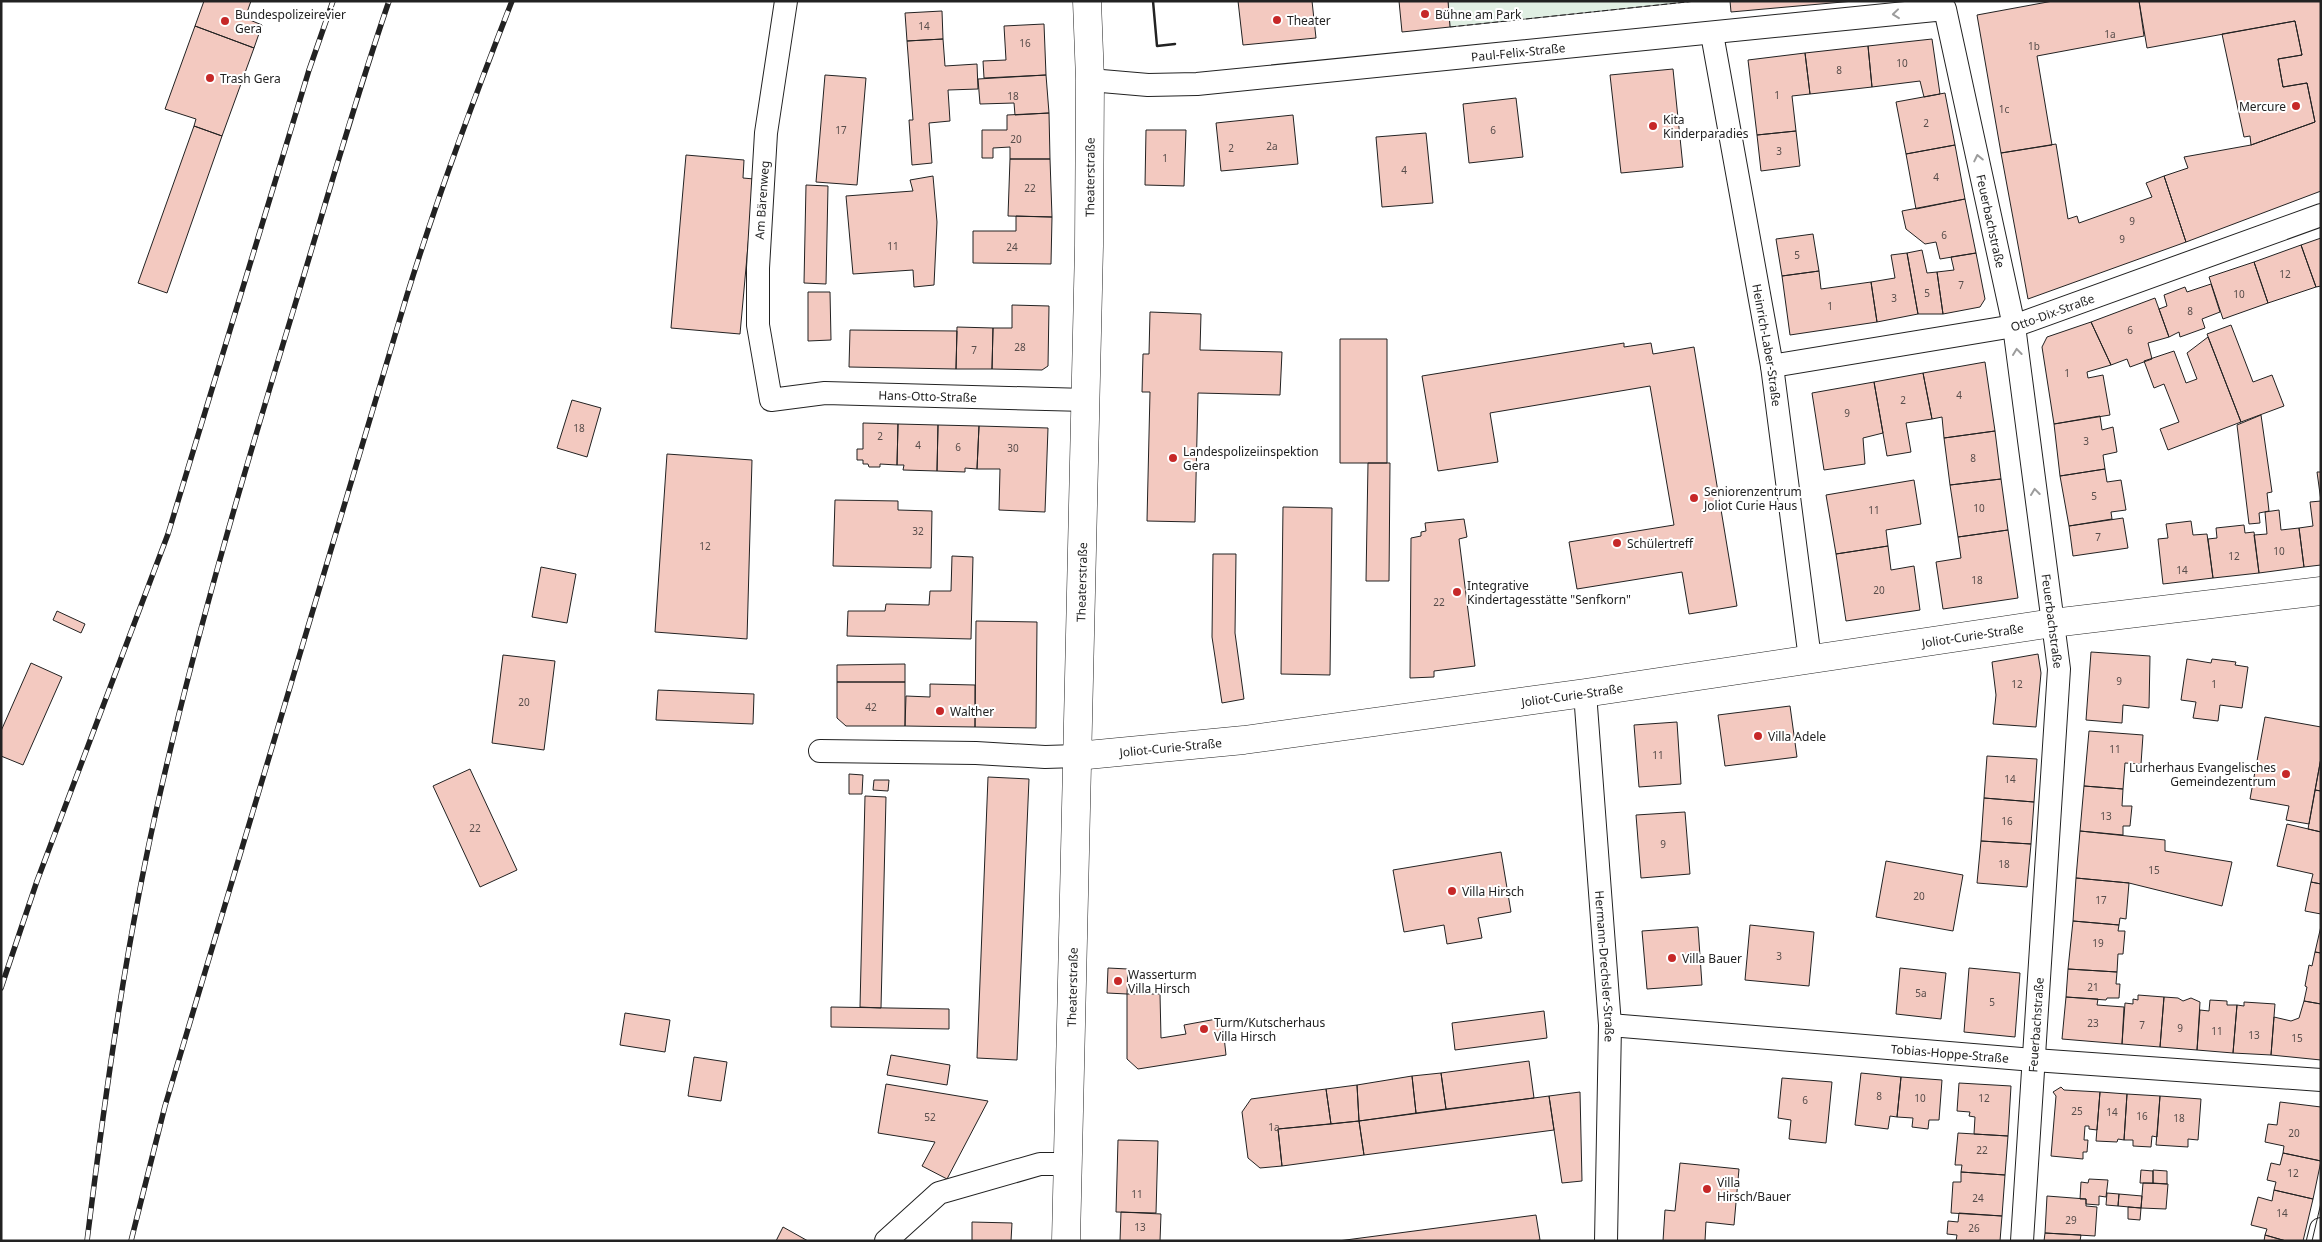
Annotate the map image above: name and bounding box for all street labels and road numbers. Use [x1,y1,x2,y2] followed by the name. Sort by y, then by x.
[1470,39,1566,65] street label: Paul-Felix-Straße
[1081,137,1098,217] street label: Theaterstraße
[751,160,773,240] street label: Am Bärenweg
[1973,173,2010,270] street label: Feuerbachstraße
[1749,282,1786,408] street label: Heinrich-Laber-Straße
[2008,289,2097,335] street label: Otto-Dix-Straße
[878,386,977,406] street label: Hans-Otto-Straße
[1072,542,1091,622] street label: Theaterstraße
[2038,573,2067,670] street label: Feuerbachstraße
[1920,619,2025,651] street label: Joliot-Curie-Straße
[1519,679,1624,710] street label: Joliot-Curie-Straße
[1118,734,1223,760] street label: Joliot-Curie-Straße
[1591,890,1619,1042] street label: Hermann-Drechsler-Straße
[1062,947,1081,1027] street label: Theaterstraße
[2024,977,2048,1073] street label: Feuerbachstraße
[1890,1040,2010,1066] street label: Tobias-Hoppe-Straße

